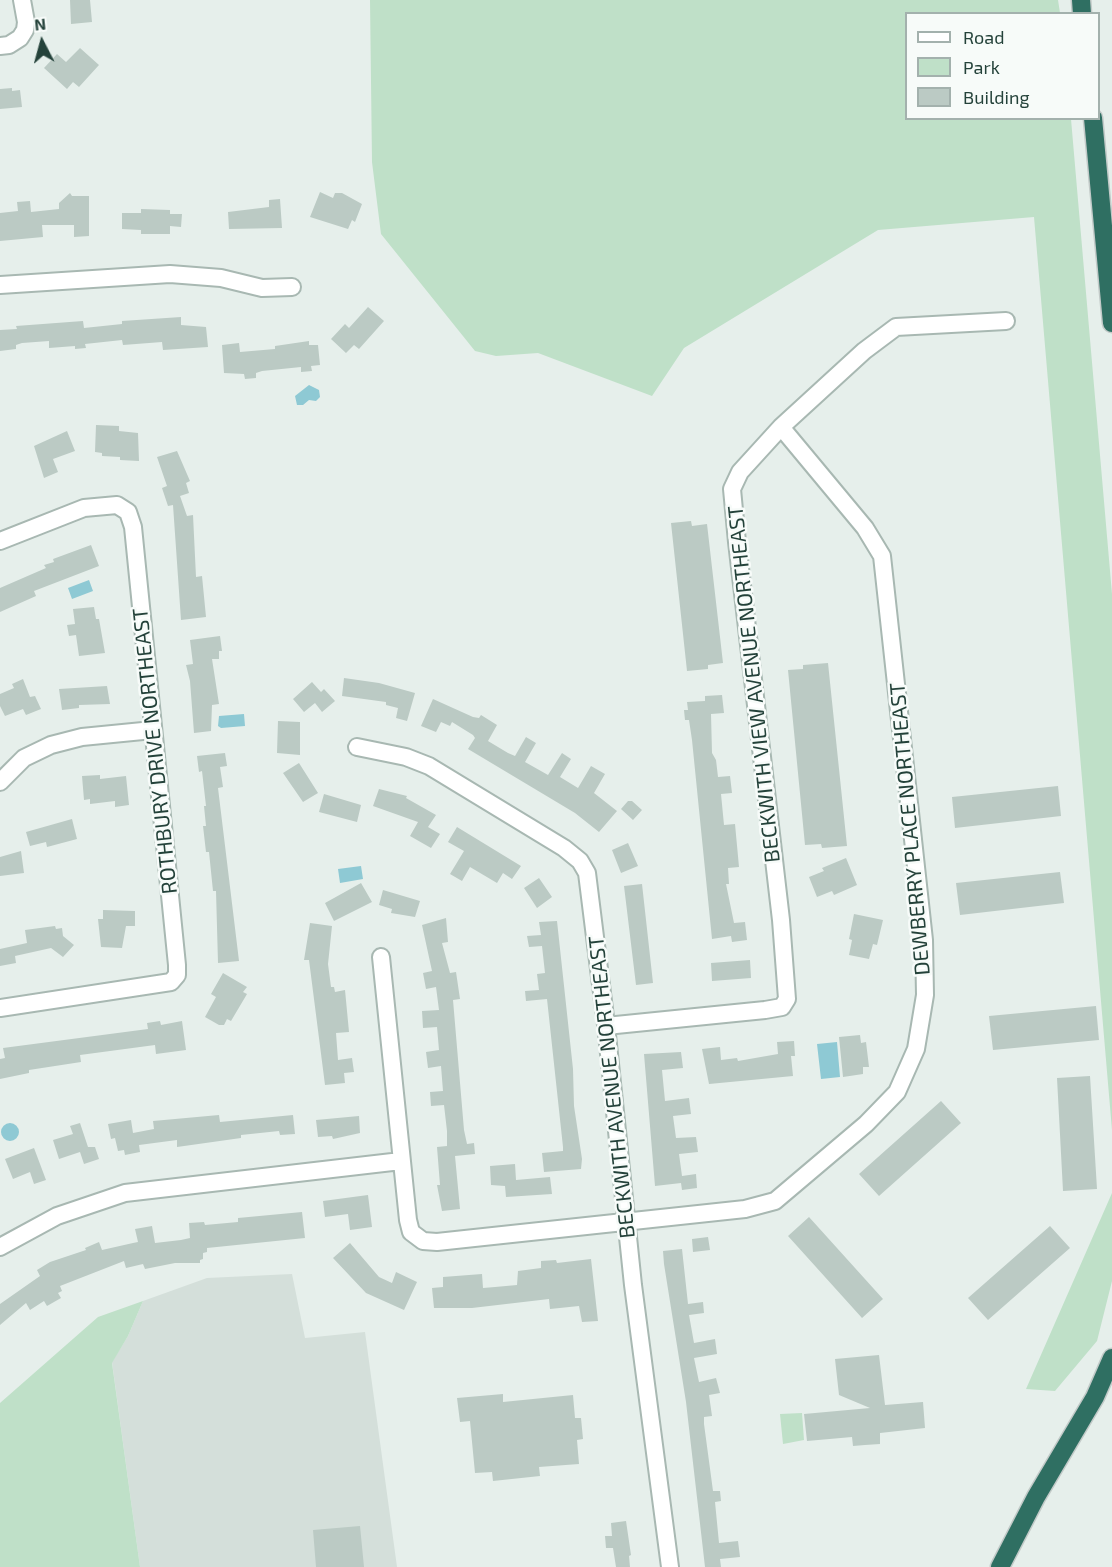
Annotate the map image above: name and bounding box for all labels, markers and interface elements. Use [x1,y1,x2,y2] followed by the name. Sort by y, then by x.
[12,12,72,72] north arrow
[905,12,1100,120] legend
[33,14,47,34] text: N
[963,26,1004,48] text: Road
[963,56,1000,78] text: Park
[963,86,1030,108] text: Building
[723,504,785,864] street label: BECKWITH VIEW AVENUE NORTHEAST
[127,607,183,895] street label: ROTHBURY DRIVE NORTHEAST
[885,681,935,977] street label: DEWBERRY PLACE NORTHEAST
[584,934,640,1240] street label: BECKWITH AVENUE NORTHEAST

